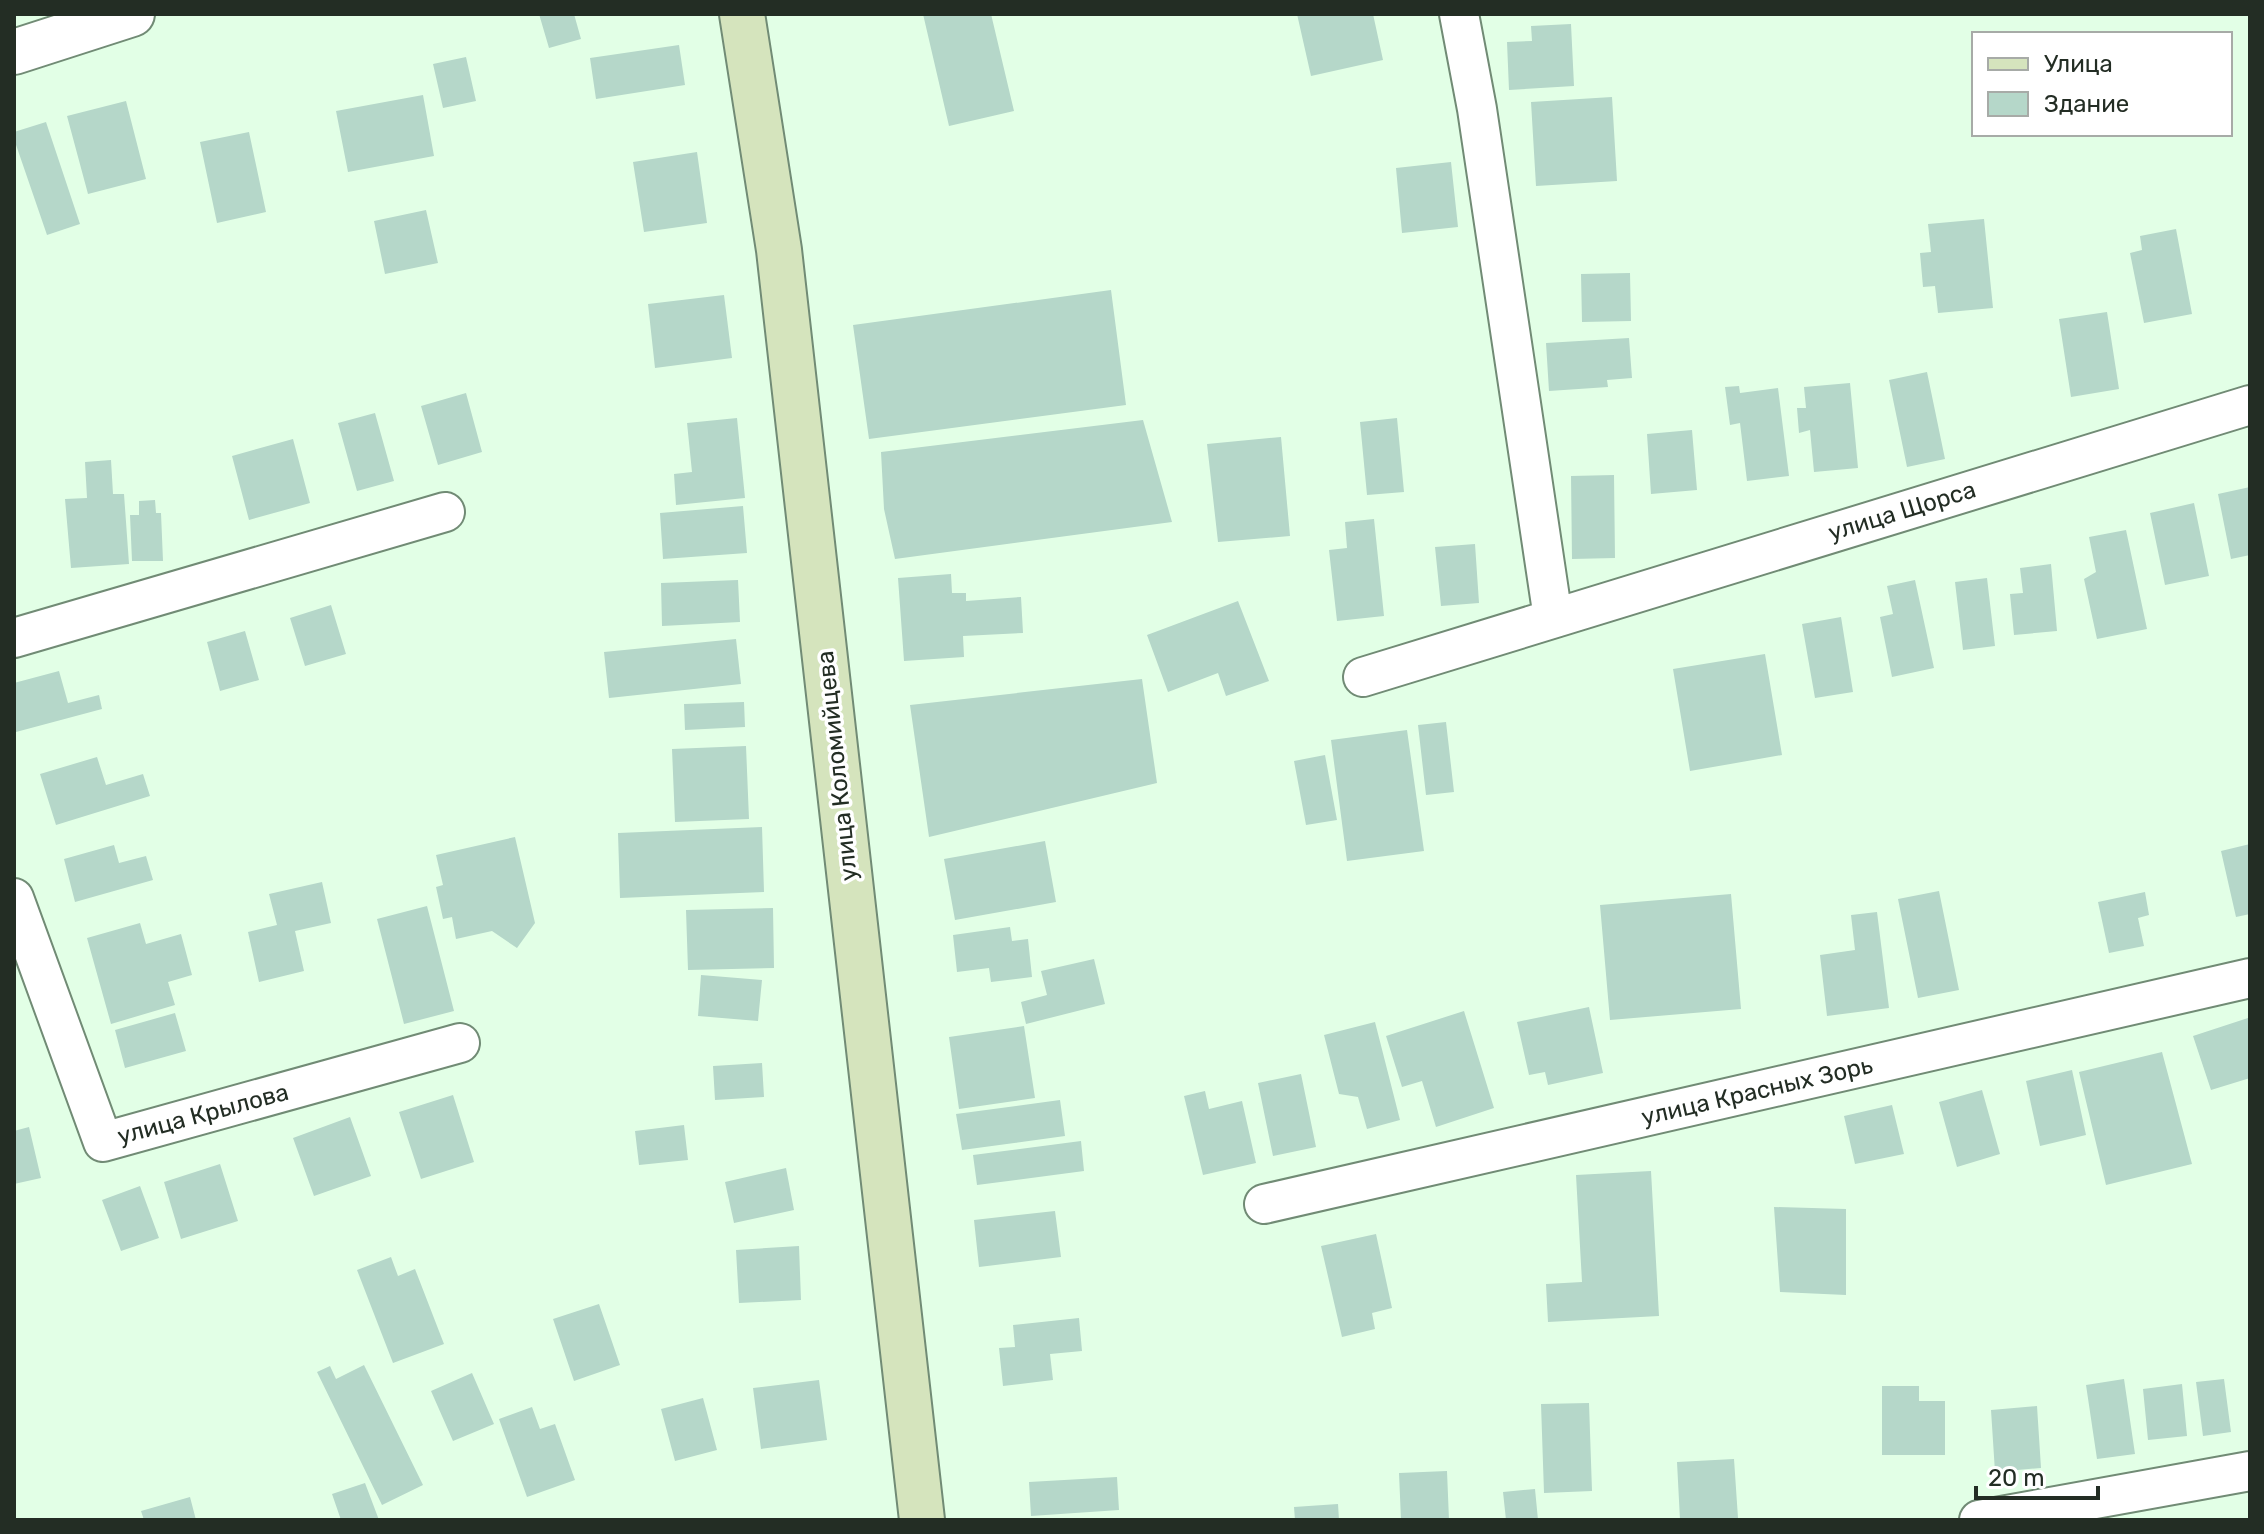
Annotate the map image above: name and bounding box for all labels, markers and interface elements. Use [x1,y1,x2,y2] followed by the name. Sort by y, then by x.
[1972,32,2232,136] legend
[2044,50,2113,78] text: Улица
[2044,90,2129,118] text: Здание
[1825,475,1979,547] street label: улица Щорса
[811,649,863,883] street label: улица Коломийцева
[1639,1051,1875,1131] street label: улица Красных Зорь
[114,1078,292,1150] street label: улица Крылова
[1976,1450,2098,1500] scale bar
[1988,1464,2045,1492] text: 20 m

